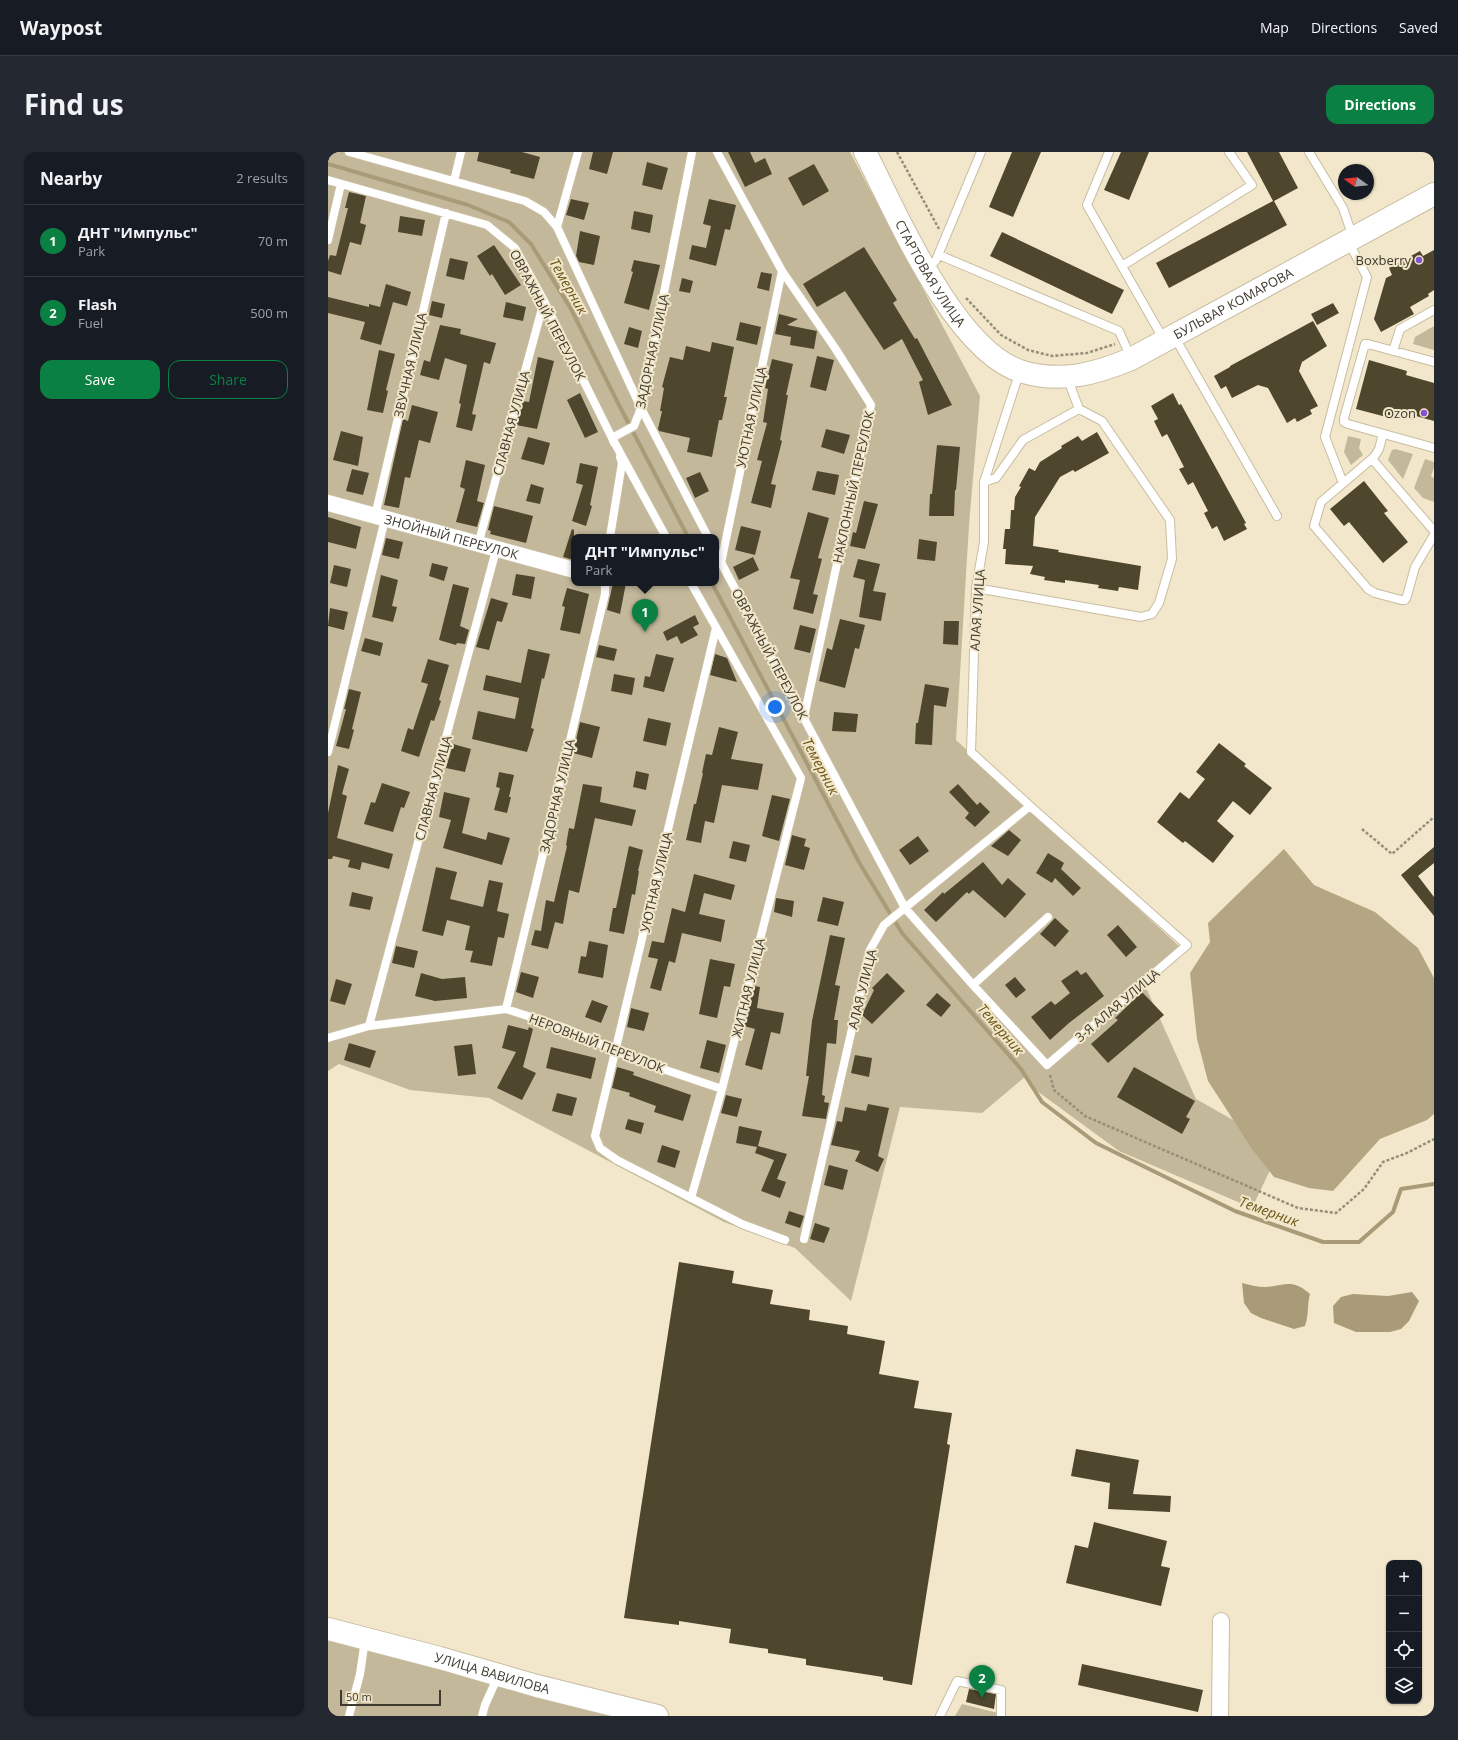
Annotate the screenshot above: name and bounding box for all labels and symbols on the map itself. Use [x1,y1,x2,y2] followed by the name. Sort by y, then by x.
[1338,164,1374,200] north arrow
[891,217,970,331] street label: СТАРТОВАЯ УЛИЦА
[506,246,590,384] street label: ОВРАЖНЫЙ ПЕРЕУЛОК
[1356,251,1411,269] place label: Boxberry
[545,254,593,319] water label: Темерник
[1414,255,1424,265] marker: Boxberry
[1170,263,1297,343] street label: БУЛЬВАР КОМАРОВА
[631,291,673,410] street label: ЗАДОРНАЯ УЛИЦА
[389,310,431,419] street label: ЗВУЧНАЯ УЛИЦА
[731,364,771,469] street label: УЮТНАЯ УЛИЦА
[488,368,534,478] street label: СЛАВНАЯ УЛИЦА
[1384,404,1416,422] place label: Ozon
[1419,408,1429,418] marker: Ozon
[828,409,878,565] street label: НАКЛОННЫЙ ПЕРЕУЛОК
[383,510,521,563] street label: ЗНОЙНЫЙ ПЕРЕУЛОК
[965,568,989,652] street label: АЛАЯ УЛИЦА
[728,585,812,723] street label: ОВРАЖНЫЙ ПЕРЕУЛОК
[632,599,658,632] pin: 1
[765,697,785,717] your location
[410,733,456,843] street label: СЛАВНАЯ УЛИЦА
[798,734,845,799] water label: Темерник
[535,736,579,855] street label: ЗАДОРНАЯ УЛИЦА
[636,829,677,934] street label: УЮТНАЯ УЛИЦА
[727,935,769,1040] street label: ЖИТНАЯ УЛИЦА
[843,946,881,1031] street label: АЛАЯ УЛИЦА
[1071,964,1164,1046] street label: 3-Я АЛАЯ УЛИЦА
[974,999,1029,1060] water label: Темерник
[527,1009,667,1077] street label: НЕРОВНЫЙ ПЕРЕУЛОК
[1237,1191,1303,1231] water label: Темерник
[433,1648,552,1698] street label: УЛИЦА ВАВИЛОВА
[969,1665,995,1698] pin: 2
[340,1688,441,1707] scale bar

